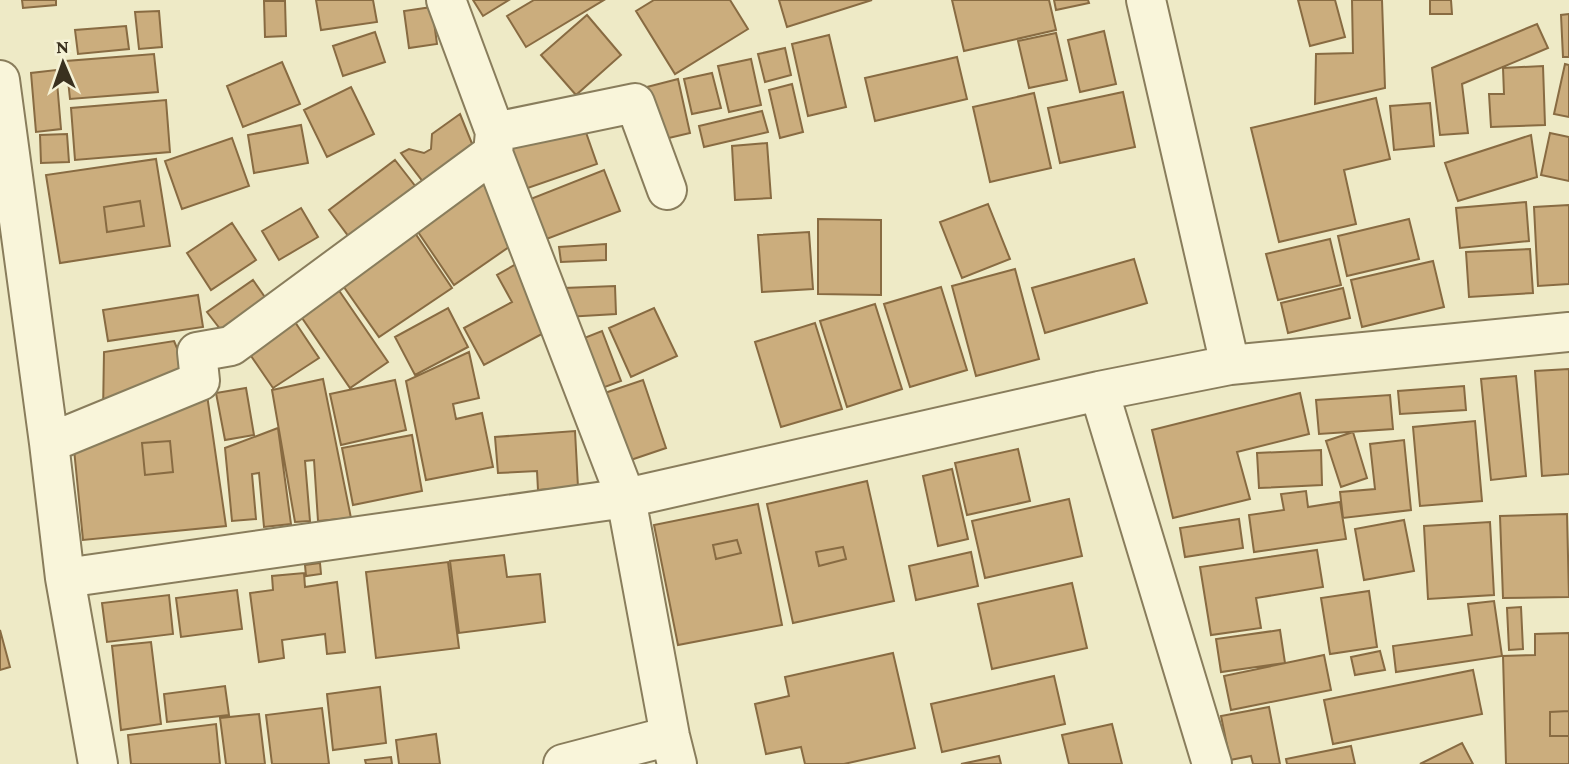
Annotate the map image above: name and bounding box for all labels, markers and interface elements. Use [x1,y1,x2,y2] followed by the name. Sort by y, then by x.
[28,28,98,98] north arrow
[56,36,69,57] text: N

